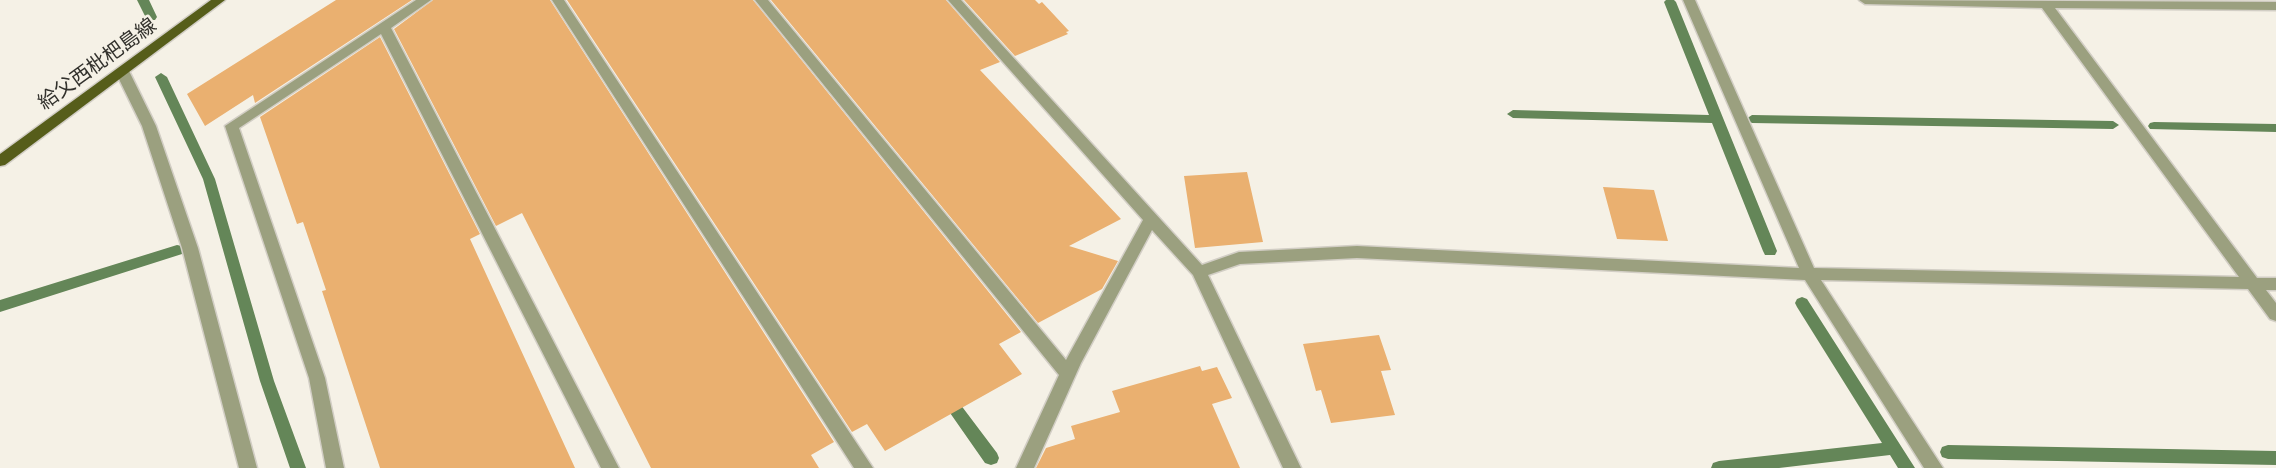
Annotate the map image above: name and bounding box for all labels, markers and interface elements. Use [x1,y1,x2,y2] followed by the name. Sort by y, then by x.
[34,14,162,116] street label: 給父西枇杷島線

